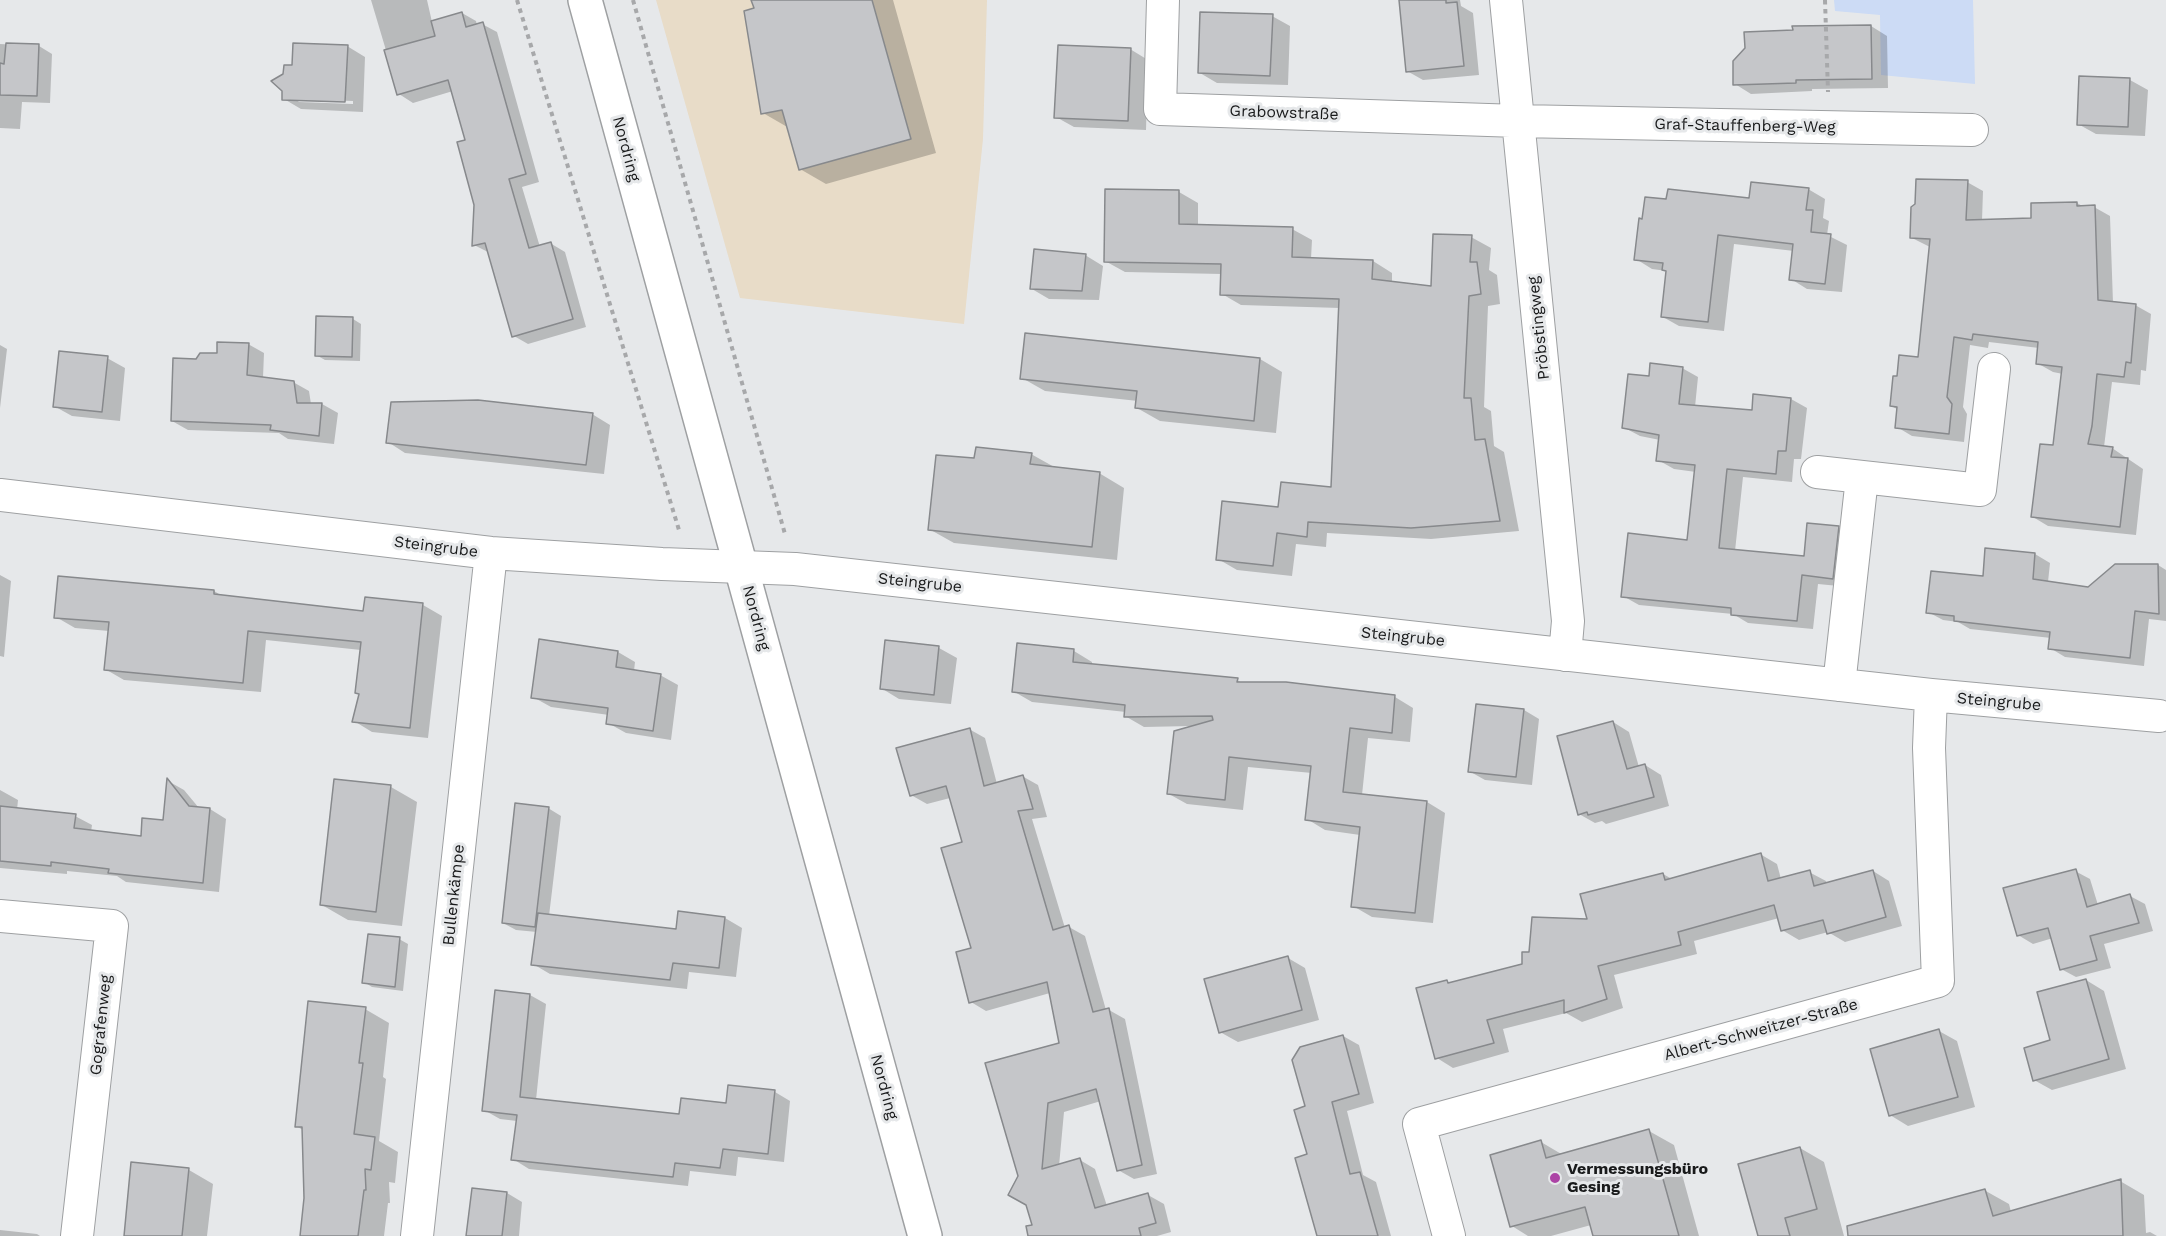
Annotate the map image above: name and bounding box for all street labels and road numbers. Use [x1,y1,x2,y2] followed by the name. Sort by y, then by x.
[1229,102,1339,124] street label: Grabowstraße
[608,114,644,184] street label: Nordring
[1654,115,1836,137] street label: Graf-Stauffenberg-Weg
[1524,275,1554,381] street label: Pröbstingweg
[393,532,479,562] street label: Steingrube
[877,569,963,597] street label: Steingrube
[738,583,774,653] street label: Nordring
[1360,623,1446,651] street label: Steingrube
[1956,689,2042,715] street label: Steingrube
[439,843,469,947] street label: Bullenkämpe
[86,974,116,1076] street label: Gografenweg
[1662,995,1860,1065] street label: Albert-Schweitzer-Straße
[866,1052,902,1122] street label: Nordring

